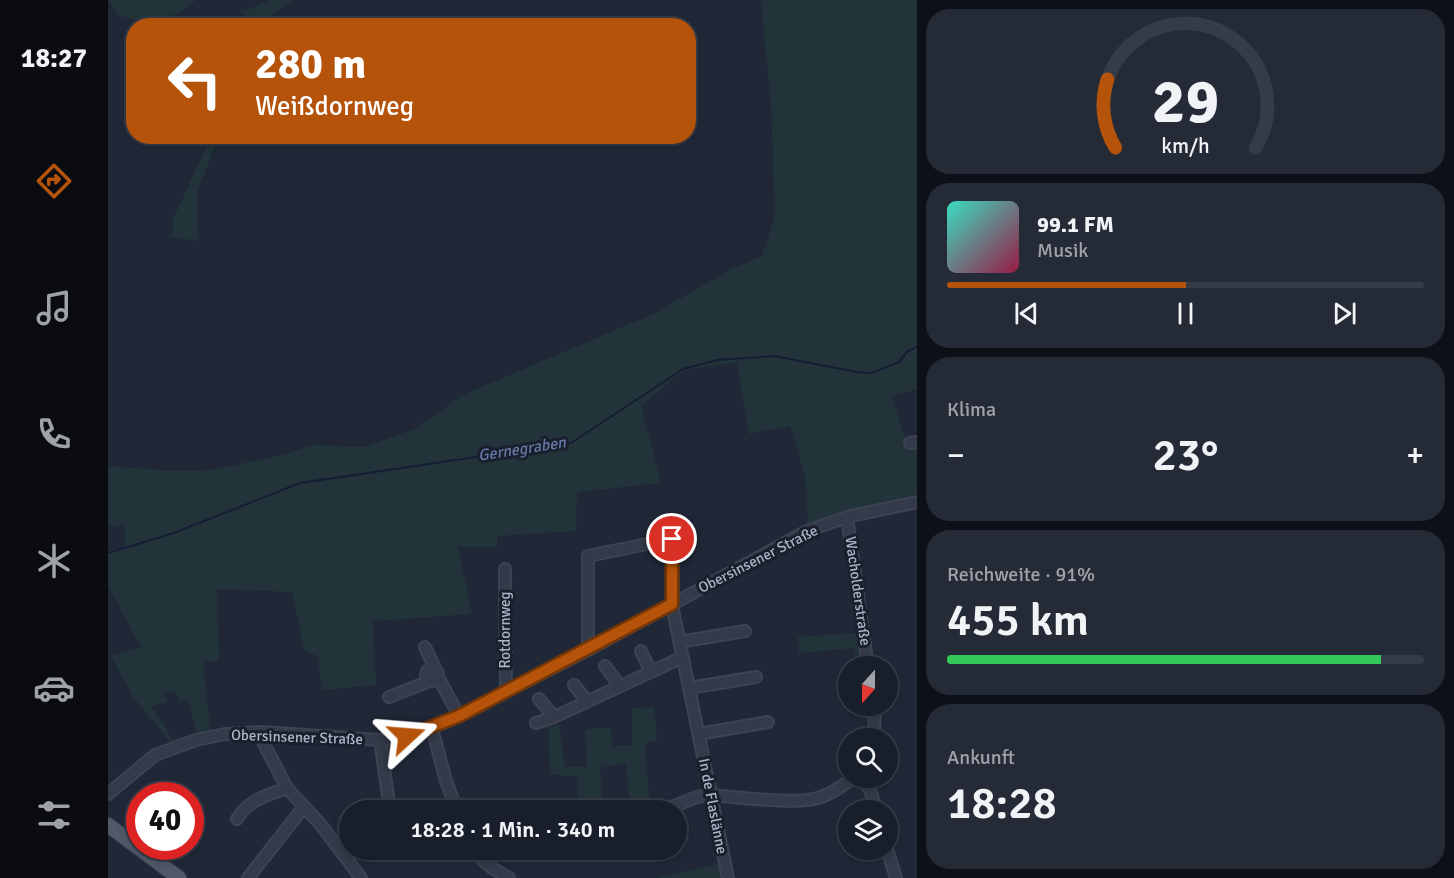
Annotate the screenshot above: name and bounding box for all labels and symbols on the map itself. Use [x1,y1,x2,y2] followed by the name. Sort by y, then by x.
[477,432,568,466] water label: Gernegraben
[646,513,697,564] pin
[695,521,821,597] street label: Obersinsener Straße
[841,535,875,647] street label: Wacholderstraße
[496,591,514,668] street label: Rotdornweg
[838,656,898,716] north arrow
[375,704,439,768] position arrow
[231,726,363,748] street label: Obersinsener Straße
[695,757,731,855] street label: In de Flaslänne
[126,782,204,860] speed limit sign: 40

